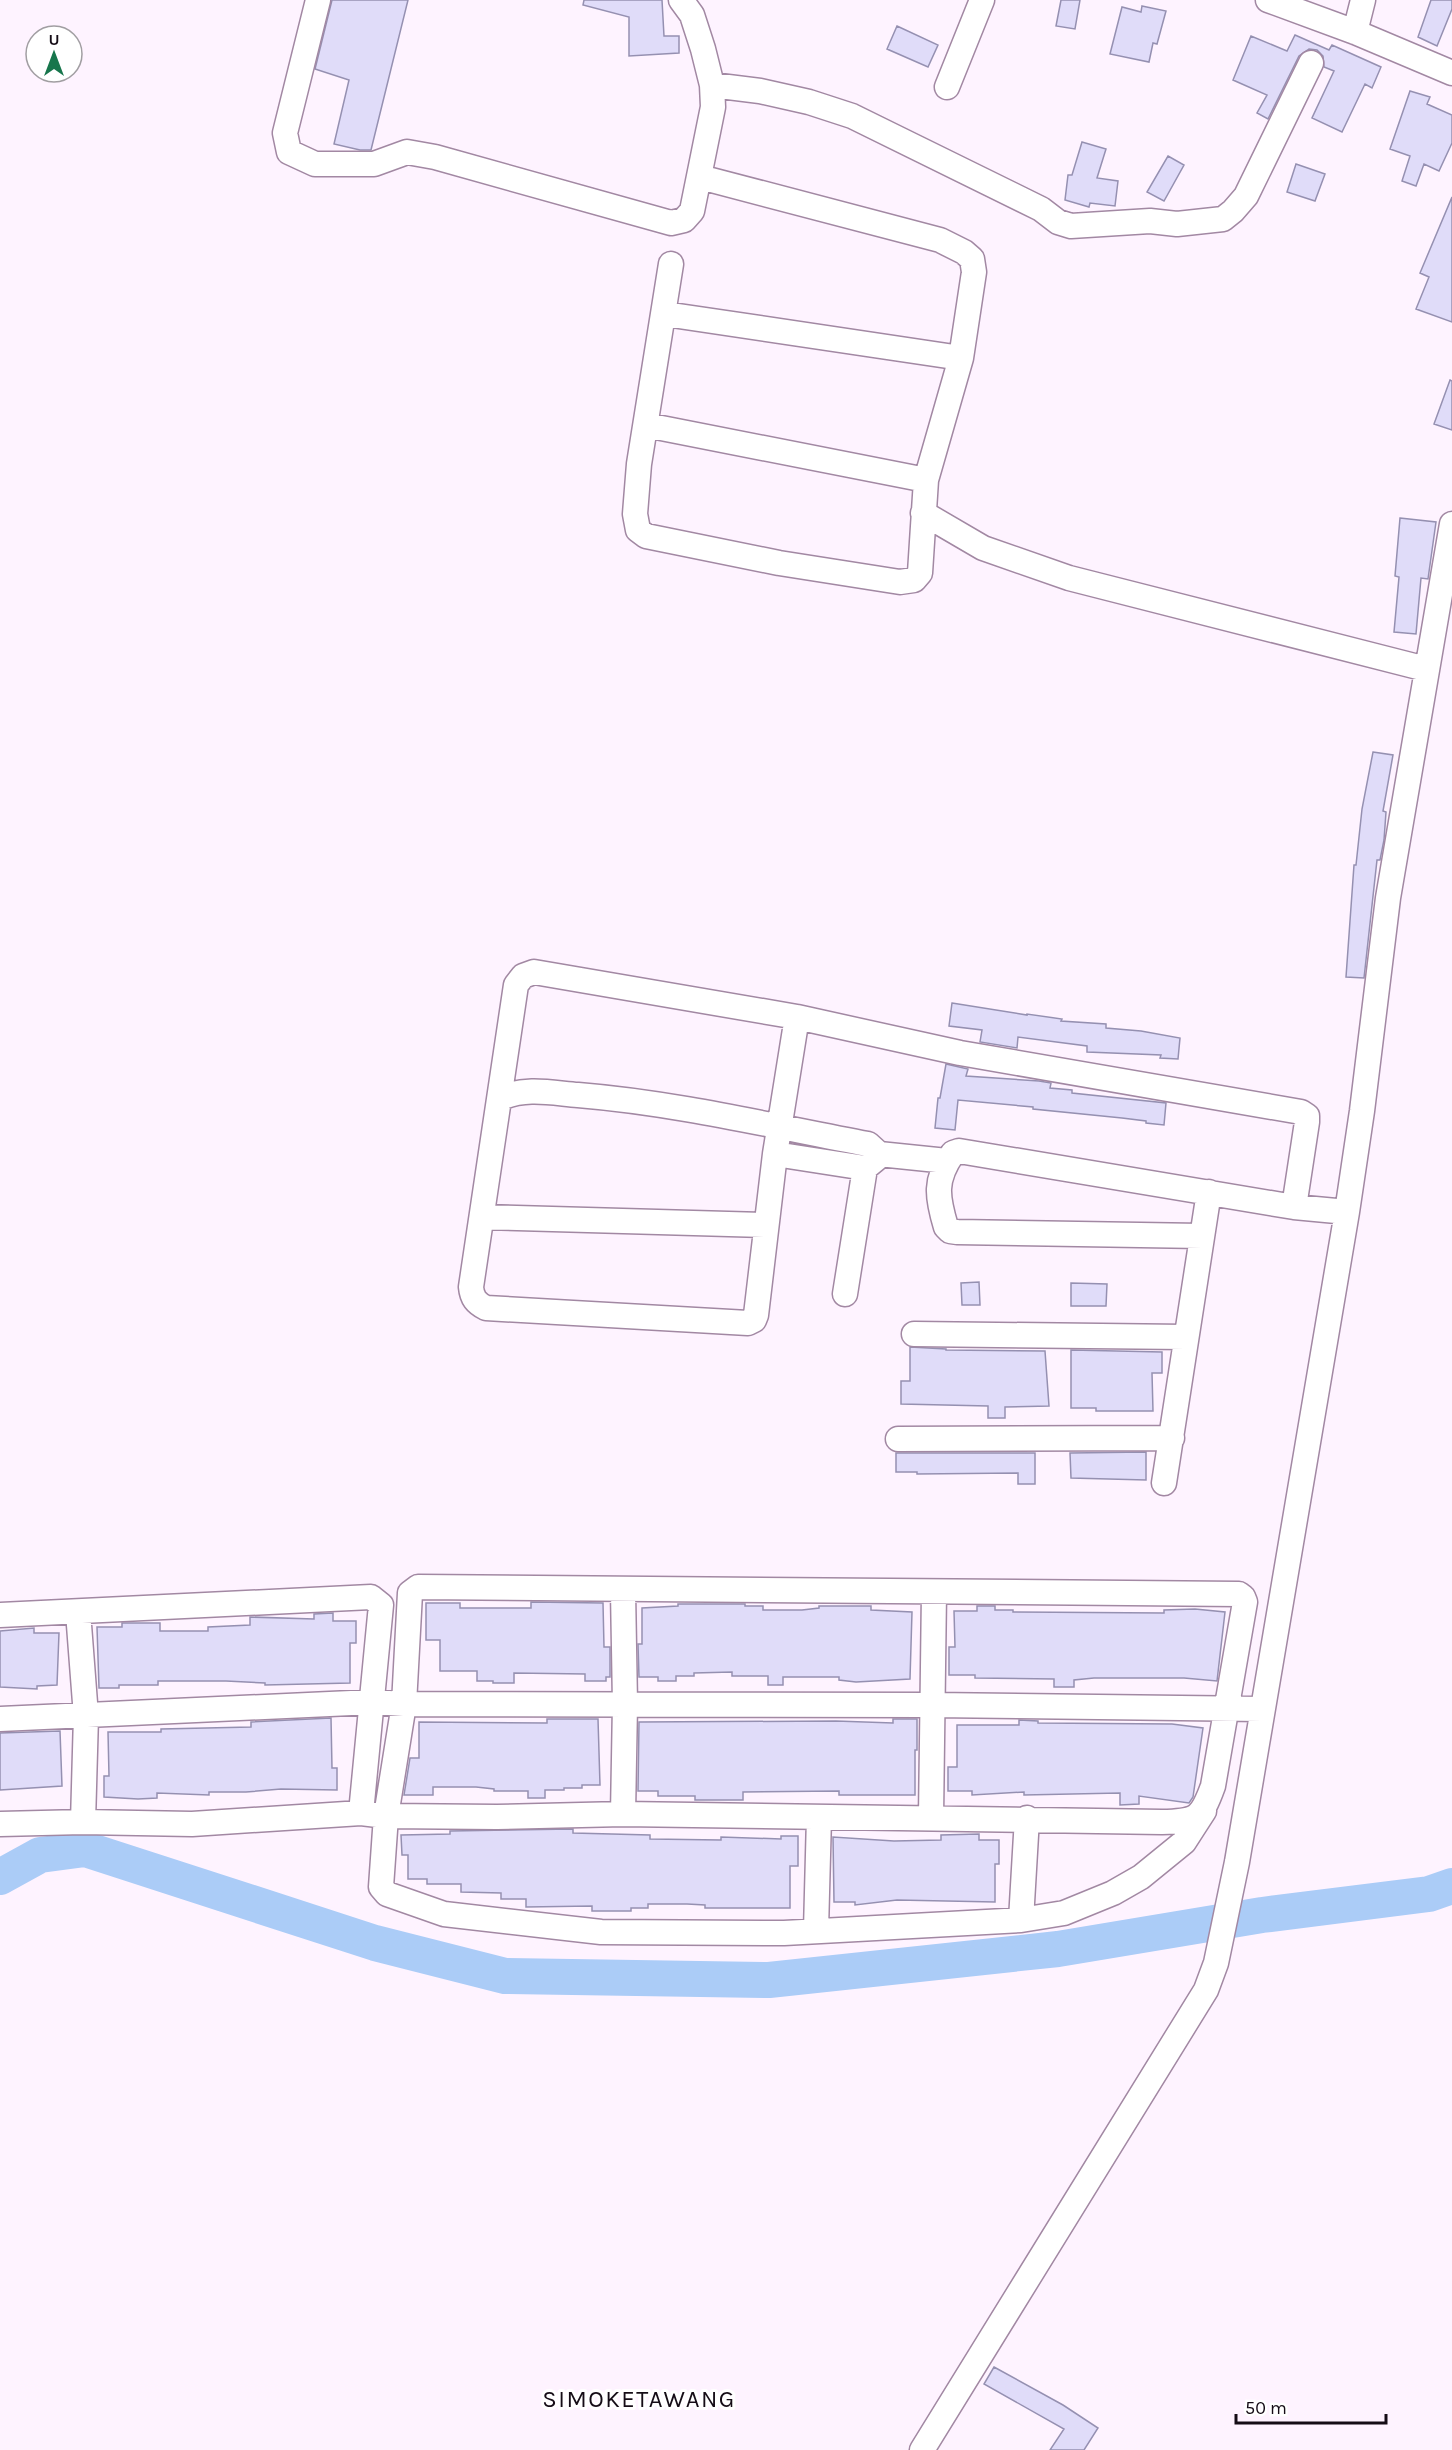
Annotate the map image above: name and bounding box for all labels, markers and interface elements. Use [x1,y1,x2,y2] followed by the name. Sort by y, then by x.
[24,24,84,84] north arrow
[48,30,60,49] text: U
[542,2385,736,2413] district label: SIMOKETAWANG
[1236,2387,1386,2425] scale bar
[1245,2397,1287,2419] text: 50 m

